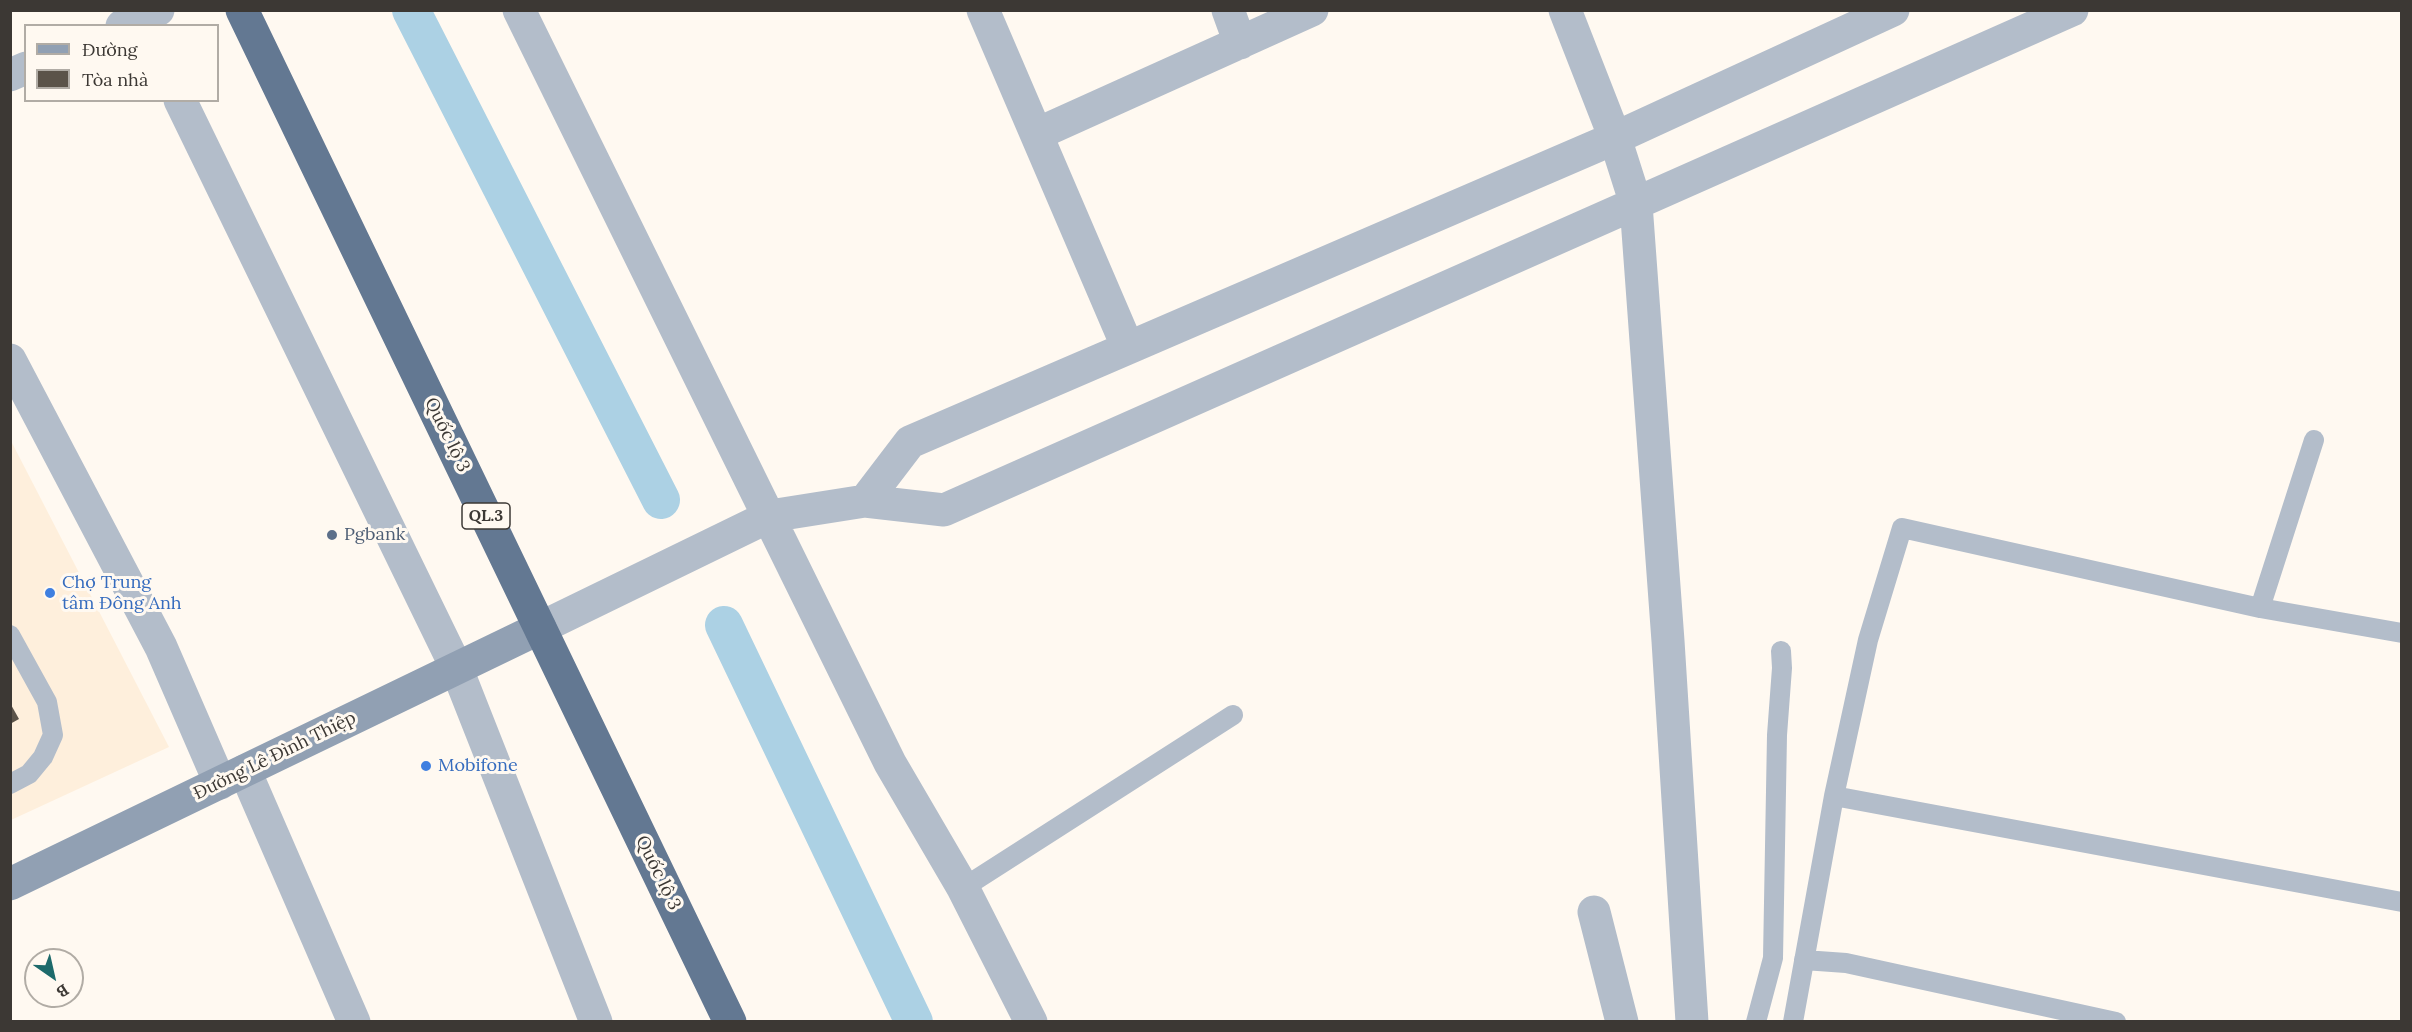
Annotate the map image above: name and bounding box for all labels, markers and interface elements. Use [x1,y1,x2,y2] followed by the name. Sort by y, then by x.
[24,24,219,102] legend
[82,38,138,61] text: Đường
[82,68,148,91] text: Tòa nhà
[420,394,474,476] street label: Quốc lộ 3
[462,503,510,529] road number: QL.3
[344,524,405,546] place label: Pgbank
[325,528,339,542] marker: Pgbank
[62,572,182,614] place label: Chợ Trung tâm Đông Anh
[43,586,57,600] marker: Chợ Trung tâm Đông Anh
[190,707,360,805] street label: Đường Lê Đình Thiệp
[438,755,518,777] place label: Mobifone
[419,759,433,773] marker: Mobifone
[631,832,685,914] street label: Quốc lộ 3
[24,948,84,1008] north arrow
[53,980,73,1003] text: B

